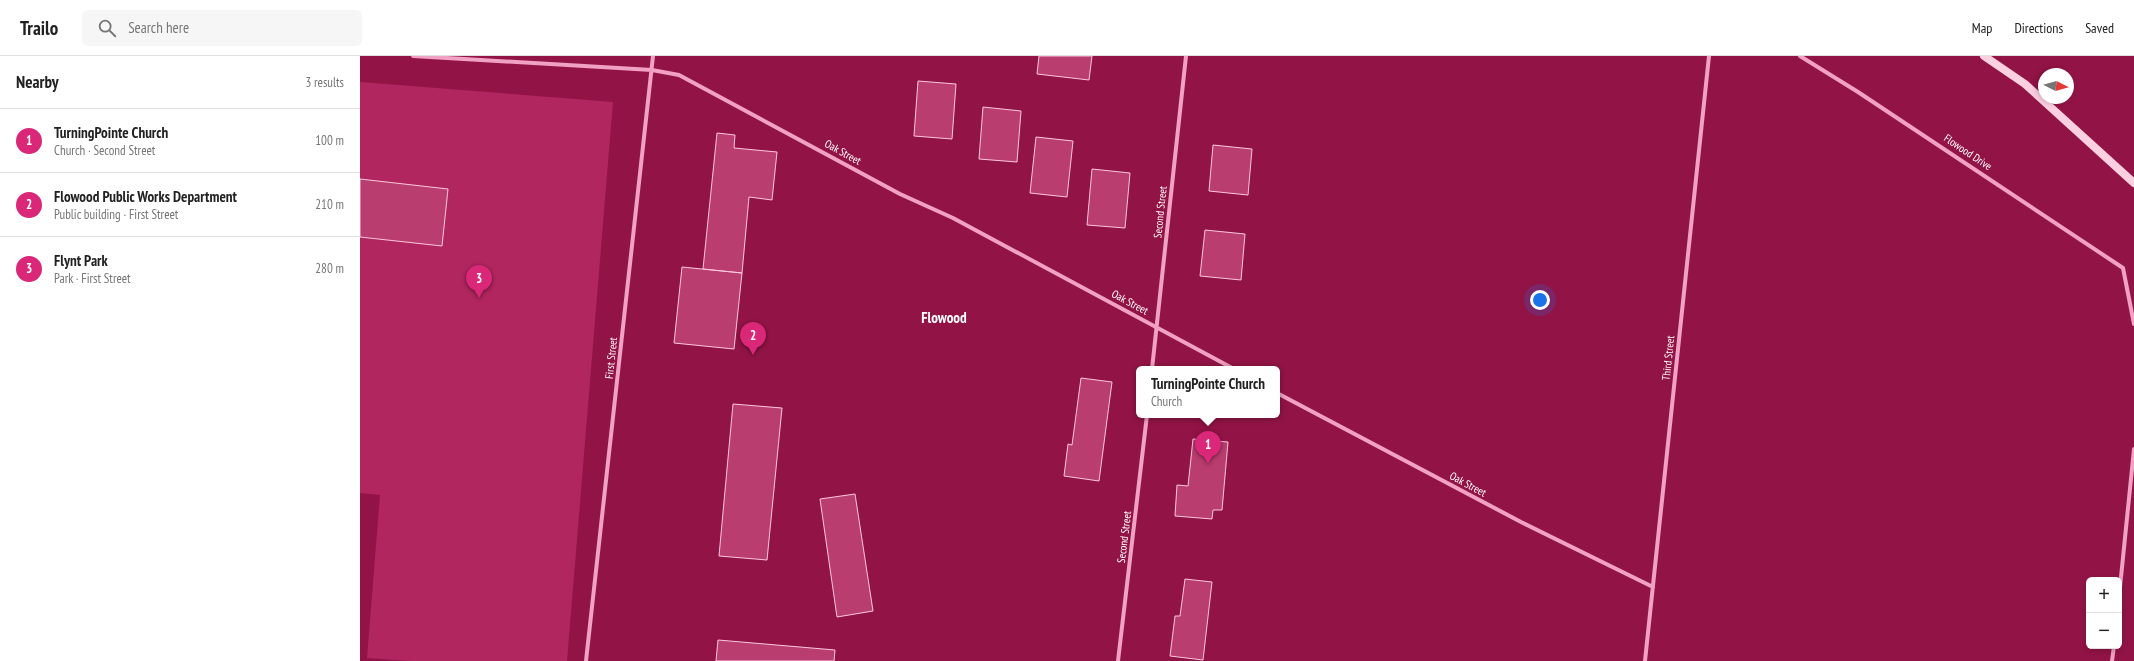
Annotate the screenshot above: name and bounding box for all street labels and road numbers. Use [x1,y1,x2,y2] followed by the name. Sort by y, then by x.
[1941,131,1995,173] street label: Flowood Drive
[822,136,864,168] street label: Oak Street
[1150,185,1170,239] street label: Second Street
[1109,287,1151,317] street label: Oak Street
[1659,335,1677,381] street label: Third Street
[602,336,620,380] street label: First Street
[1447,469,1489,499] street label: Oak Street
[1114,510,1134,564] street label: Second Street

